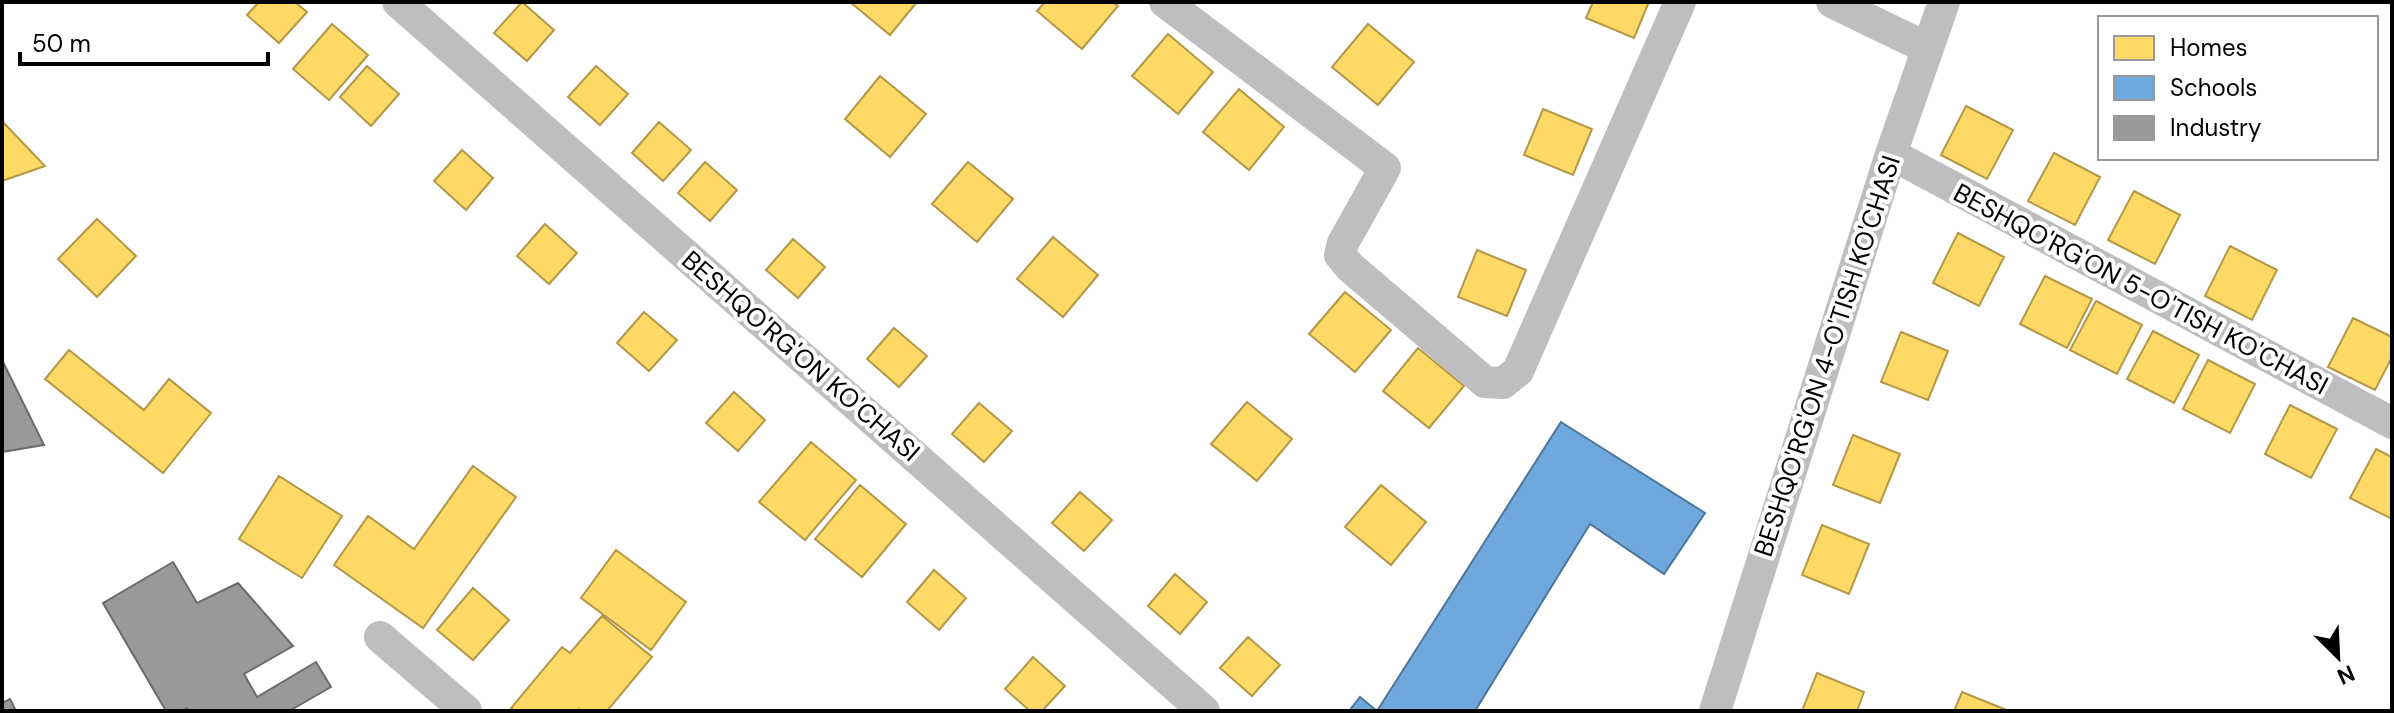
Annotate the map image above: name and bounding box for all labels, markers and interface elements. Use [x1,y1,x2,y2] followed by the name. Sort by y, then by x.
[20,16,268,66] scale bar
[2098,16,2378,160] legend
[32,28,91,59] text: 50 m
[2170,32,2248,63] text: Homes
[2170,72,2257,103] text: Schools
[2170,112,2261,143] text: Industry
[1746,151,1908,561] street label: BESHQO'RG'ON 4-O'TISH KO'CHASI
[1948,176,2334,402] street label: BESHQO'RG'ON 5-O'TISH KO'CHASI
[675,243,927,469] street label: BESHQO'RG'ON KO'CHASI
[2298,617,2378,697] north arrow
[2333,658,2359,691] text: N

